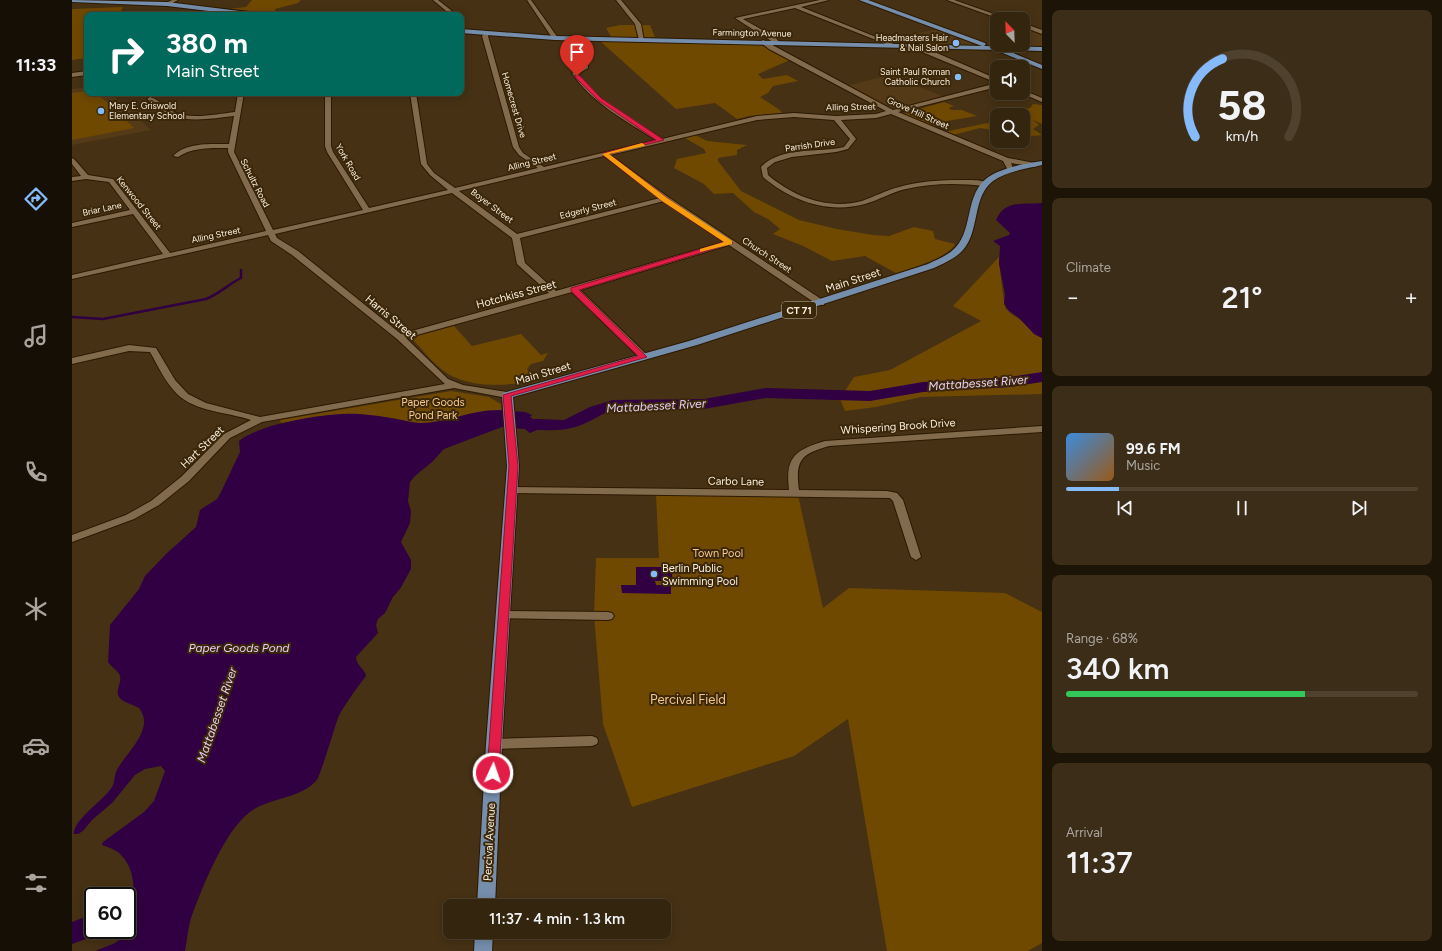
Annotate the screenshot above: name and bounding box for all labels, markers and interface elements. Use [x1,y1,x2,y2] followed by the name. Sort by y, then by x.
[990,12,1030,52] north arrow
[990,12,1030,148] map controls
[166,26,248,60] text: 380 m
[713,26,792,39] street label: Farmington Avenue
[100,28,152,80] icon: right
[876,32,948,53] place label: Headmasters Hair & Nail Salon
[560,35,594,76] pin
[951,38,961,48] marker: Headmasters Hair & Nail Salon
[566,41,588,63] icon: arrive
[16,54,56,76] text: 11:33
[166,60,259,82] text: Main Street
[990,60,1030,100] button: sound
[880,66,950,87] place label: Saint Paul Roman Catholic Church
[500,71,529,139] street label: Homecrest Drive
[953,72,963,82] marker: Saint Paul Roman Catholic Church
[1217,80,1267,130] text: 58
[885,94,952,131] street label: Grove Hill Street
[109,100,185,121] place label: Mary E. Griswold Elementary School
[826,101,877,112] street label: Alling Street
[96,106,106,116] marker: Mary E. Griswold Elementary School
[990,108,1030,148] button: search
[1226,127,1258,145] text: km/h
[784,136,836,153] street label: Parrish Drive
[334,141,363,182] street label: York Road
[506,150,558,173] street label: Alling Street
[238,157,272,209] street label: Schultz Road
[115,174,165,232] street label: Kenwood Street
[22,185,50,213] icon: directions
[469,186,516,226] street label: Boyer Street
[558,196,618,221] street label: Edgerly Street
[81,199,123,218] street label: Briar Lane
[190,224,242,245] street label: Alling Street
[740,234,795,275] street label: Church Street
[1066,260,1111,275] text: Climate
[824,265,882,295] street label: Main Street
[475,278,558,311] street label: Hotchkiss Street
[1222,279,1262,316] text: 21°
[1066,284,1080,311] text: −
[1404,284,1418,311] text: +
[363,292,419,342] street label: Harris Street
[782,302,816,318] road number: CT 71
[22,322,50,350] icon: music
[514,359,572,388] street label: Main Street
[928,372,1029,393] water label: Mattabesset River
[401,396,465,422] park label: Paper Goods Pond Park
[606,396,707,416] water label: Mattabesset River
[840,416,956,437] street label: Whispering Brook Drive
[178,423,227,471] street label: Hart Street
[1126,440,1181,458] text: 99.6 FM
[22,458,50,486] icon: phone
[1126,458,1160,473] text: Music
[708,475,764,488] street label: Carbo Lane
[1114,497,1136,519] icon: previous
[1231,497,1253,519] icon: pause
[1348,497,1370,519] icon: next
[693,547,743,560] park label: Town Pool
[662,562,738,588] place label: Berlin Public Swimming Pool
[649,569,659,579] marker: Berlin Public Swimming Pool
[22,595,50,623] icon: climate
[1066,631,1138,646] text: Range · 68%
[189,641,290,655] water label: Paper Goods Pond
[1066,650,1169,687] text: 340 km
[194,665,240,764] water label: Mattabesset River
[650,692,726,707] park label: Percival Field
[22,732,50,760] icon: car
[472,752,514,794] position arrow
[481,803,498,881] street label: Percival Avenue
[1066,825,1103,840] text: Arrival
[1066,844,1133,881] text: 11:37
[22,869,50,897] icon: filters
[84,887,136,939] speed limit sign: 60
[489,910,625,928] text: 11:37 · 4 min · 1.3 km

